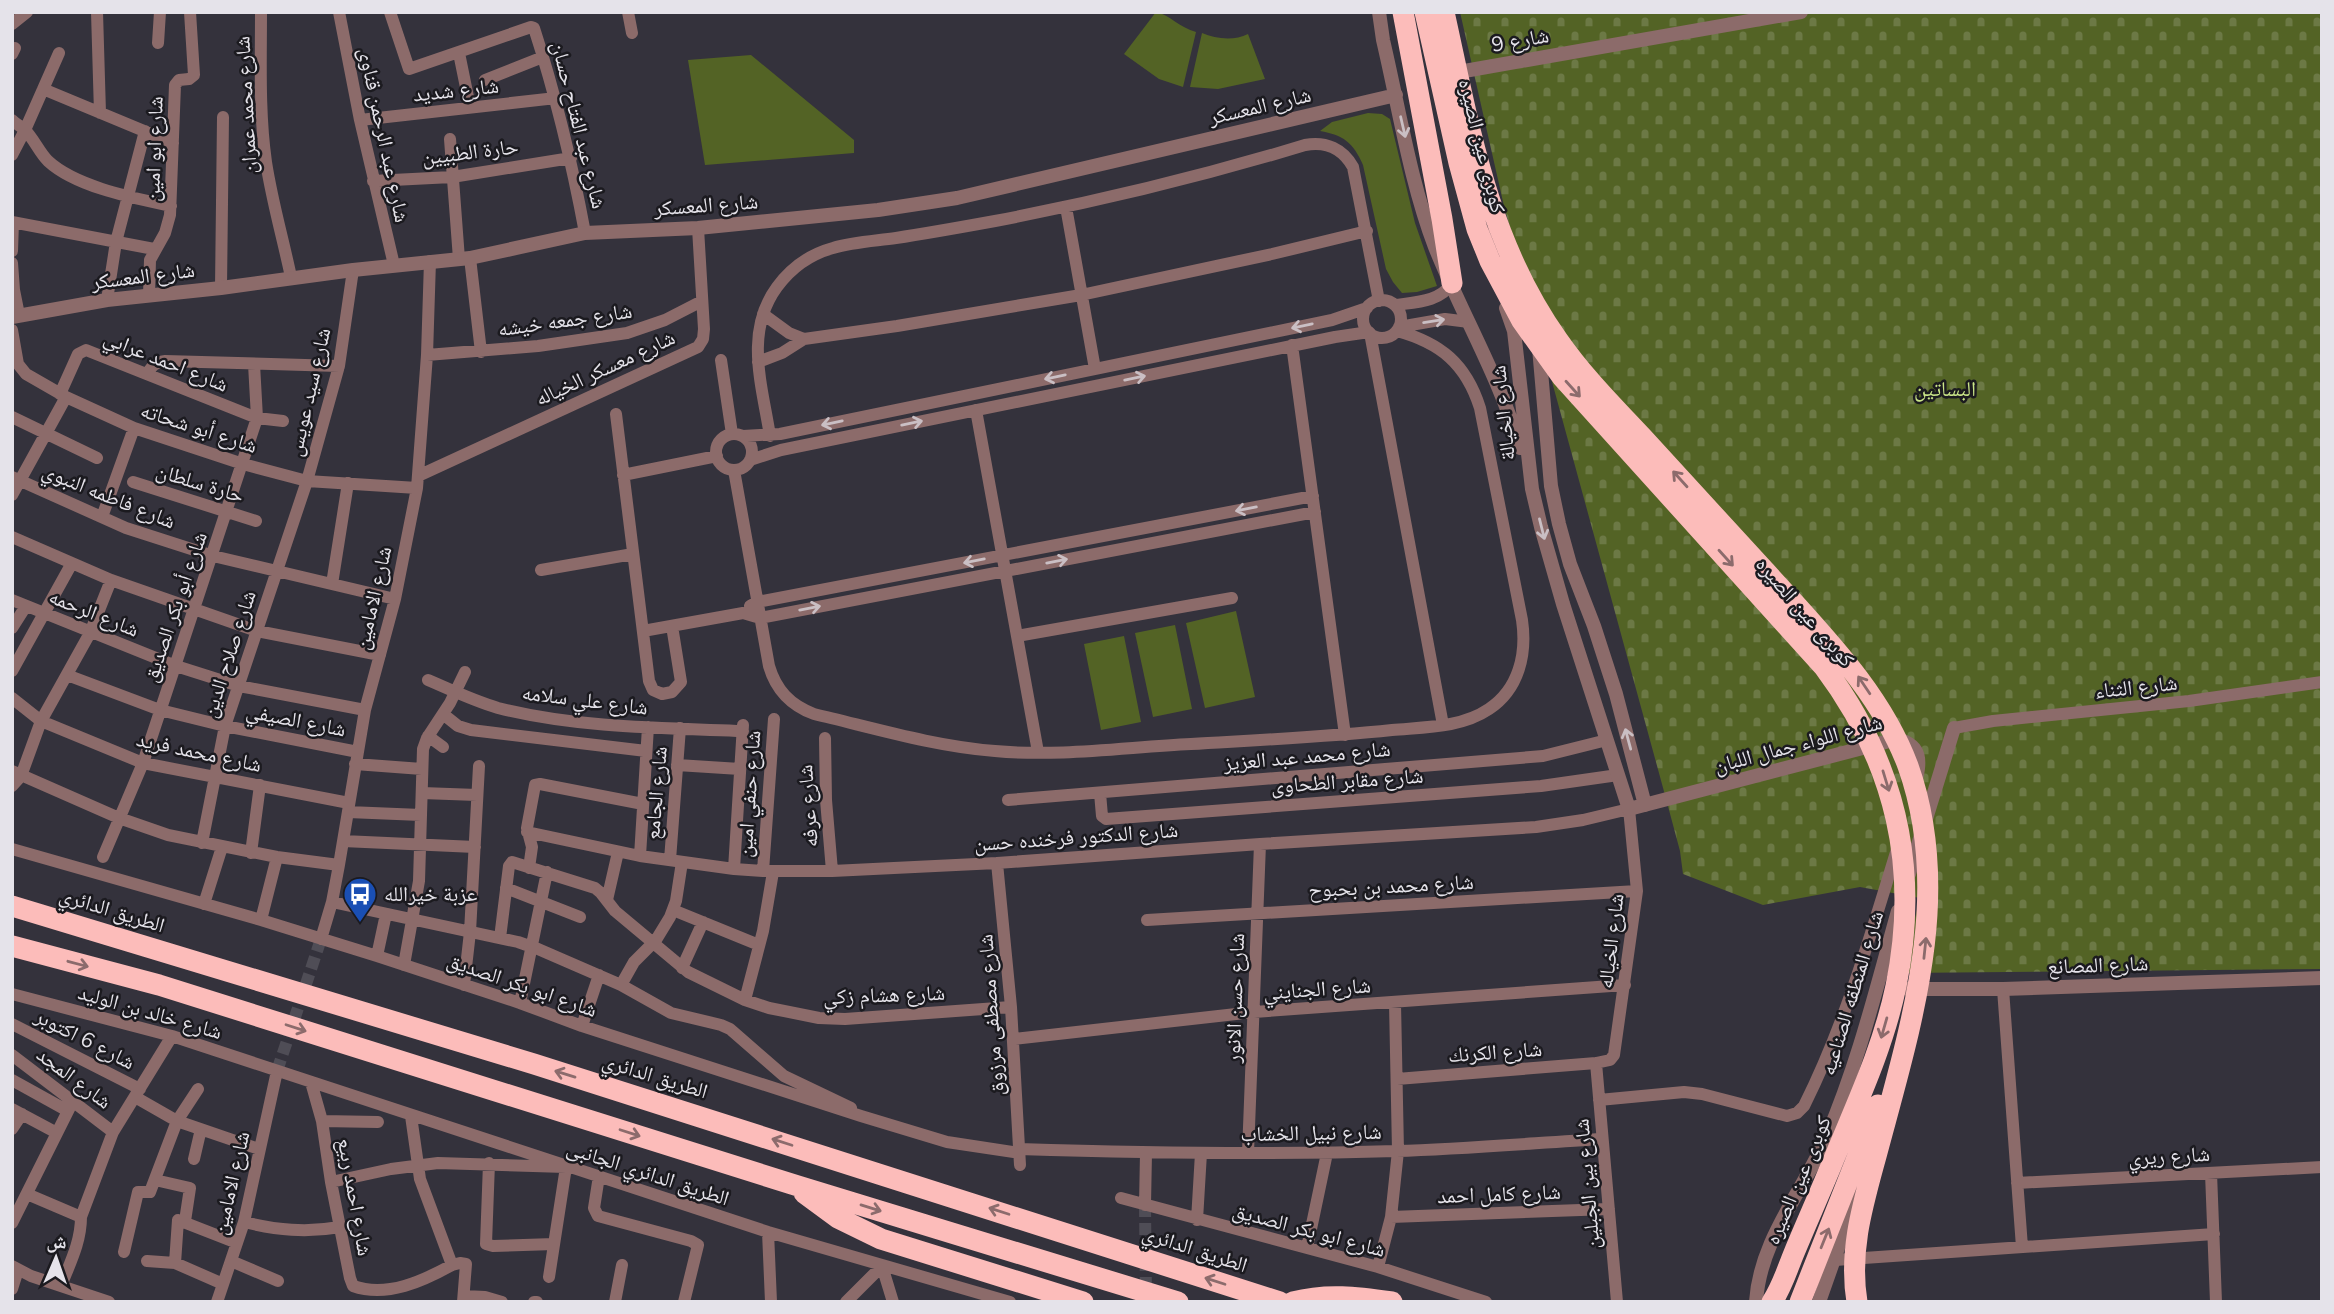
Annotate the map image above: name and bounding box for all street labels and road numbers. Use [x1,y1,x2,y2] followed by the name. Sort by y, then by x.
[1489,21,1551,59] street label: شارع 9
[228,35,264,175] street label: شارع محمد عمران
[545,38,613,212] street label: شارع عبد الفتاح حسان
[352,45,416,225] street label: شارع عبد الرحمن قناوى
[412,72,500,108] street label: شارع شديد
[1452,76,1512,216] street label: كوبرى عين الصيره
[1205,81,1314,132] street label: شارع المعسكر
[138,96,170,202] street label: شارع ابو امين
[420,132,520,172] street label: حارة الطبيين
[652,187,759,223] street label: شارع المعسكر
[89,256,196,296] street label: شارع المعسكر
[496,297,634,343] street label: شارع جمعه خيشه
[99,323,232,401] street label: شارع احمد عرابي
[531,323,679,413] street label: شارع معسكر الخياله
[281,325,337,459] street label: شارع سيد عويس
[1484,364,1522,462] street label: شارع الخيالة
[137,396,261,460] street label: شارع أبو شحاته
[153,456,247,510] street label: حارة سلطان
[37,457,180,538] street label: شارع فاطمه النبوي
[136,528,214,686] street label: شارع أبو بكر الصديق
[347,543,399,653] street label: شارع الامامين
[1749,551,1861,673] street label: كوبرى عين الصيره
[45,582,143,644] street label: شارع الرحمه
[195,587,263,721] street label: شارع صلاح الدين
[2093,669,2179,705] street label: شارع الثناء
[520,678,650,724] street label: شارع علي سلامه
[243,697,348,746] street label: شارع الصيفي
[1711,708,1885,780] street label: شارع اللواء جمال اللبان
[134,725,264,779] street label: شارع محمد فريد
[731,730,770,859] street label: شارع حنفي امين
[1221,735,1392,777] street label: شارع محمد عبد العزيز
[638,745,674,841] street label: شارع الجامع
[1270,762,1424,800] street label: شارع مقابر الطحاوى
[791,764,825,848] street label: شارع عرفه
[973,816,1179,858] street label: شارع الدكتور فرخنده حسن
[1308,868,1474,904] street label: شارع محمد بن بحبوح
[55,881,168,942] street label: الطريق الدائري
[1591,892,1631,990] street label: شارع الخياله
[1814,907,1890,1079] street label: شارع المنطقه الصناعيه
[971,933,1011,1097] street label: شارع مصطفى مرزوق
[1219,933,1251,1064] street label: شارع حسن الانور
[443,946,601,1024] street label: شارع ابو بكر الصديق
[2047,949,2149,981] street label: شارع المصانع
[1262,971,1372,1009] street label: شارع الجنايني
[75,978,225,1046] street label: شارع خالد بن الوليد
[822,979,946,1013] street label: شارع هشام زكي
[29,1001,140,1076] street label: شارع 6 اكتوبر
[1447,1035,1543,1069] street label: شارع الكرنك
[31,1041,117,1115] street label: شارع المجد
[598,1047,711,1108] street label: الطريق الدائري
[1758,1111,1838,1249] street label: كوبرى عين الصيره
[1240,1118,1382,1148] street label: شارع نبيل الخشاب
[1567,1118,1607,1250] street label: شارع بين الجبلين
[205,1128,257,1238] street label: شارع الامامين
[562,1134,733,1215] street label: الطريق الدائري الجانبى
[331,1136,379,1258] street label: شارع احمد ربيع
[2127,1140,2211,1174] street label: شارع ريري
[1437,1178,1561,1210] street label: شارع كامل احمد
[1230,1196,1388,1264] street label: شارع ابو بكر الصديق
[1138,1219,1251,1281] street label: الطريق الدائري

